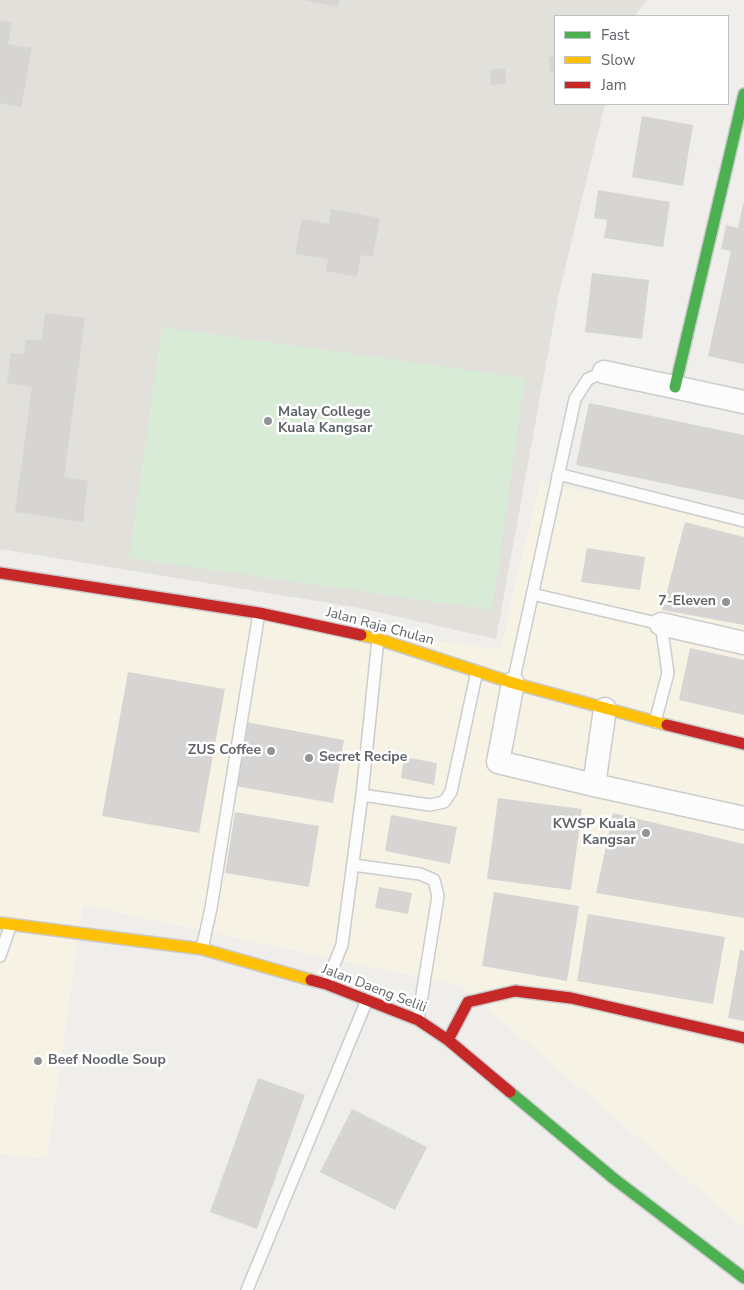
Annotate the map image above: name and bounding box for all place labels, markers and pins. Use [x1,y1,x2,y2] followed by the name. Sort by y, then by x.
[278,405,372,438] place label: Malay College Kuala Kangsar
[262,415,274,427] marker: Malay College Kuala Kangsar
[658,594,716,610] place label: 7-Eleven
[720,596,732,608] marker: 7-Eleven
[188,743,261,759] place label: ZUS Coffee
[265,745,277,757] marker: ZUS Coffee
[319,750,407,766] place label: Secret Recipe
[303,752,315,764] marker: Secret Recipe
[553,817,636,850] place label: KWSP Kuala Kangsar
[640,827,652,839] marker: KWSP Kuala Kangsar
[48,1053,166,1069] place label: Beef Noodle Soup
[32,1055,44,1067] marker: Beef Noodle Soup

